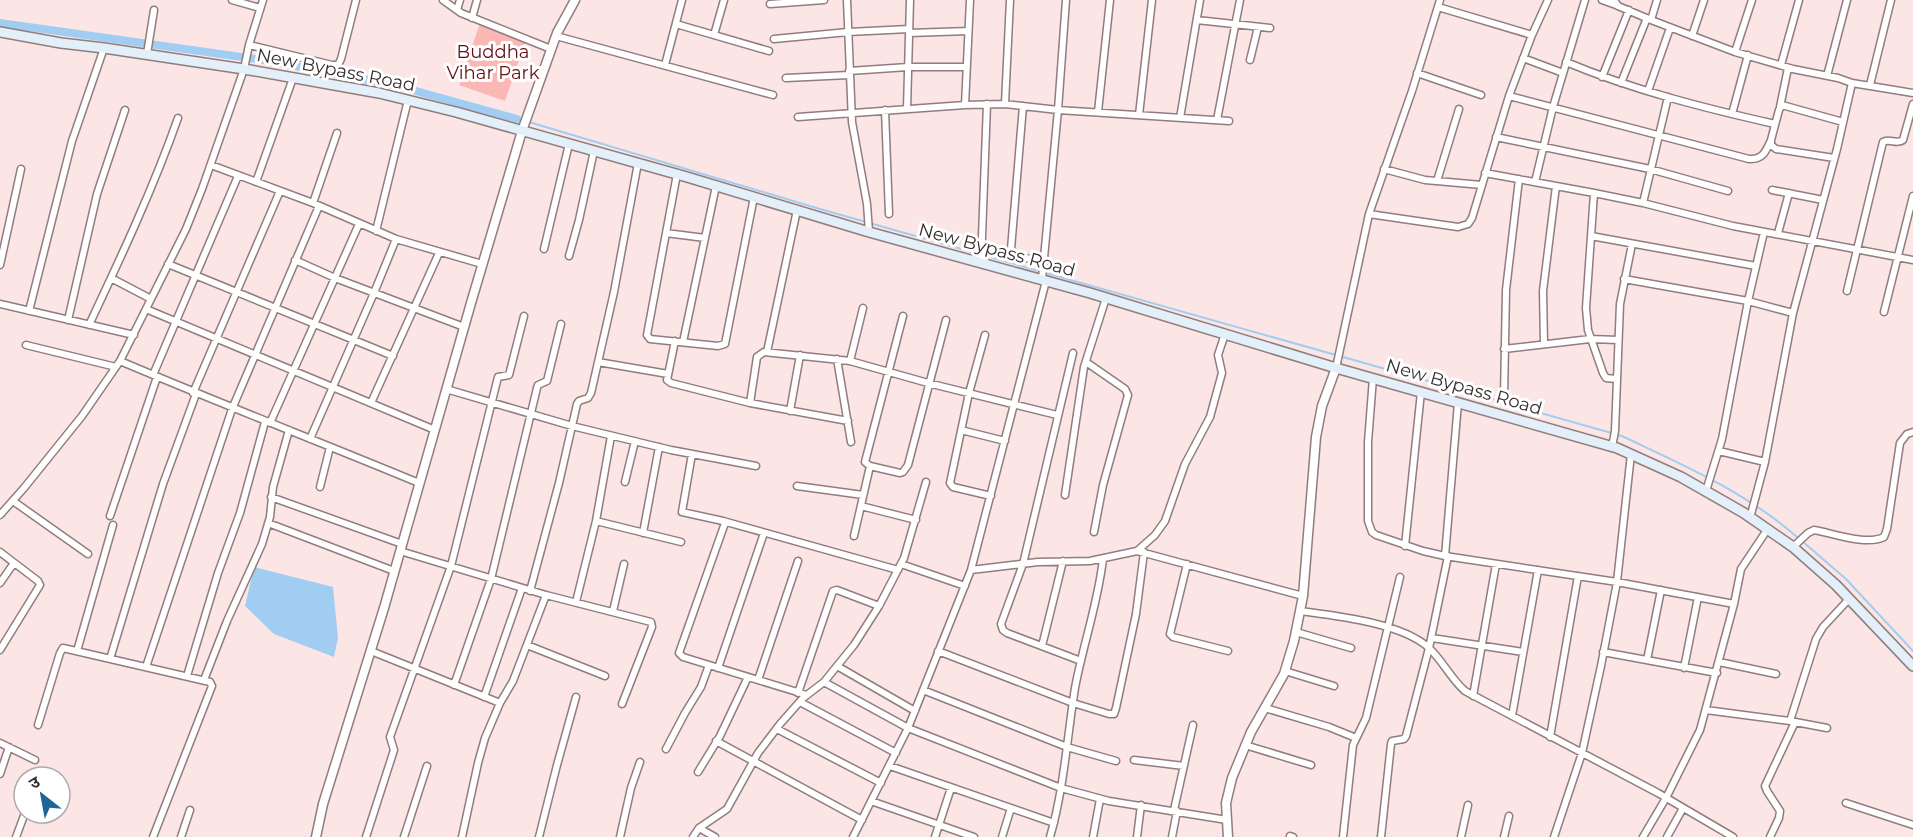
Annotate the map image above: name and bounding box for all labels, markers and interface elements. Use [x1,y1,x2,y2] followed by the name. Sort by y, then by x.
[447,41,540,84] park label: Buddha Vihar Park
[255,44,417,96] street label: New Bypass Road
[916,218,1078,282] street label: New Bypass Road
[1383,354,1545,420] street label: New Bypass Road
[12,765,72,825] north arrow
[26,772,44,793] text: उ

